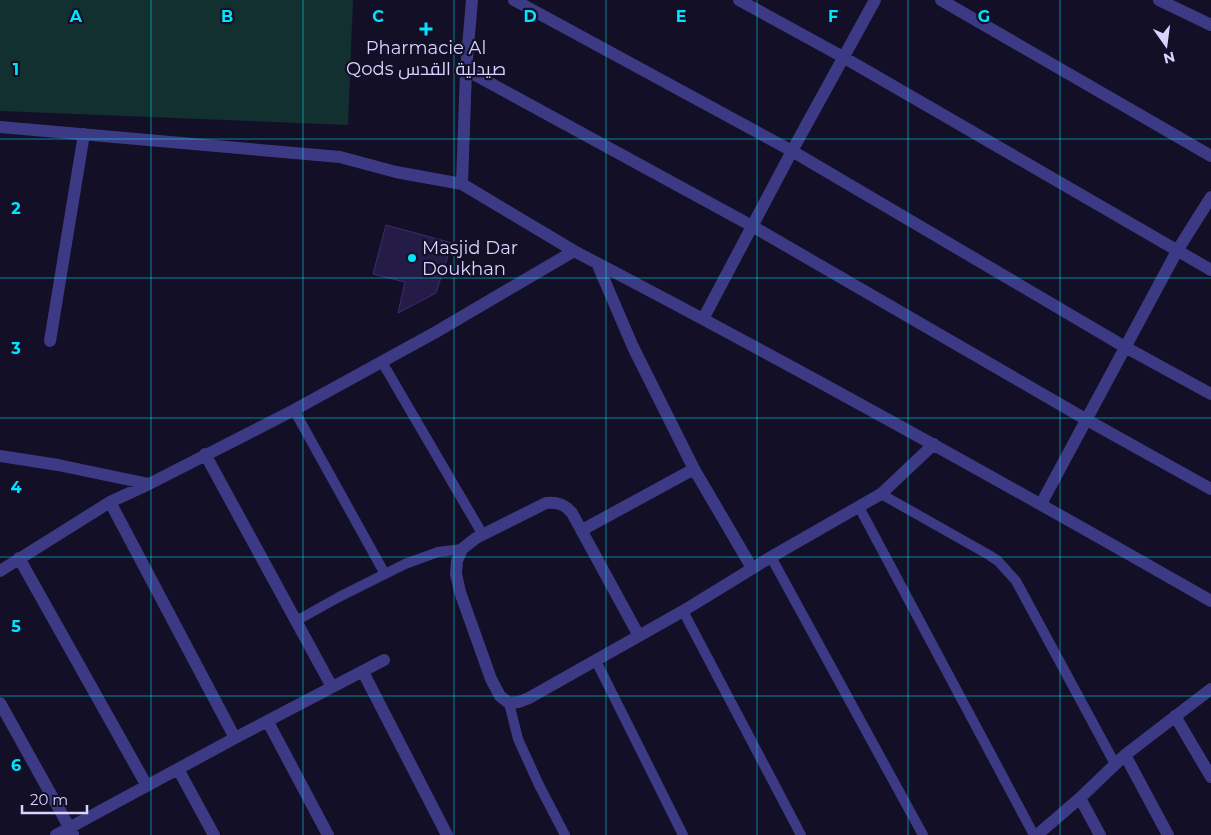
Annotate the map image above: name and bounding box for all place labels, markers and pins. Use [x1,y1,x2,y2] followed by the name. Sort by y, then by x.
[420,23,432,35] marker: Pharmacie Al Qods صيدلية القدس
[346,37,506,80] place label: Pharmacie Al Qods صيدلية القدس
[422,237,518,280] place label: Masjid Dar Doukhan
[406,252,418,264] marker: Masjid Dar Doukhan

